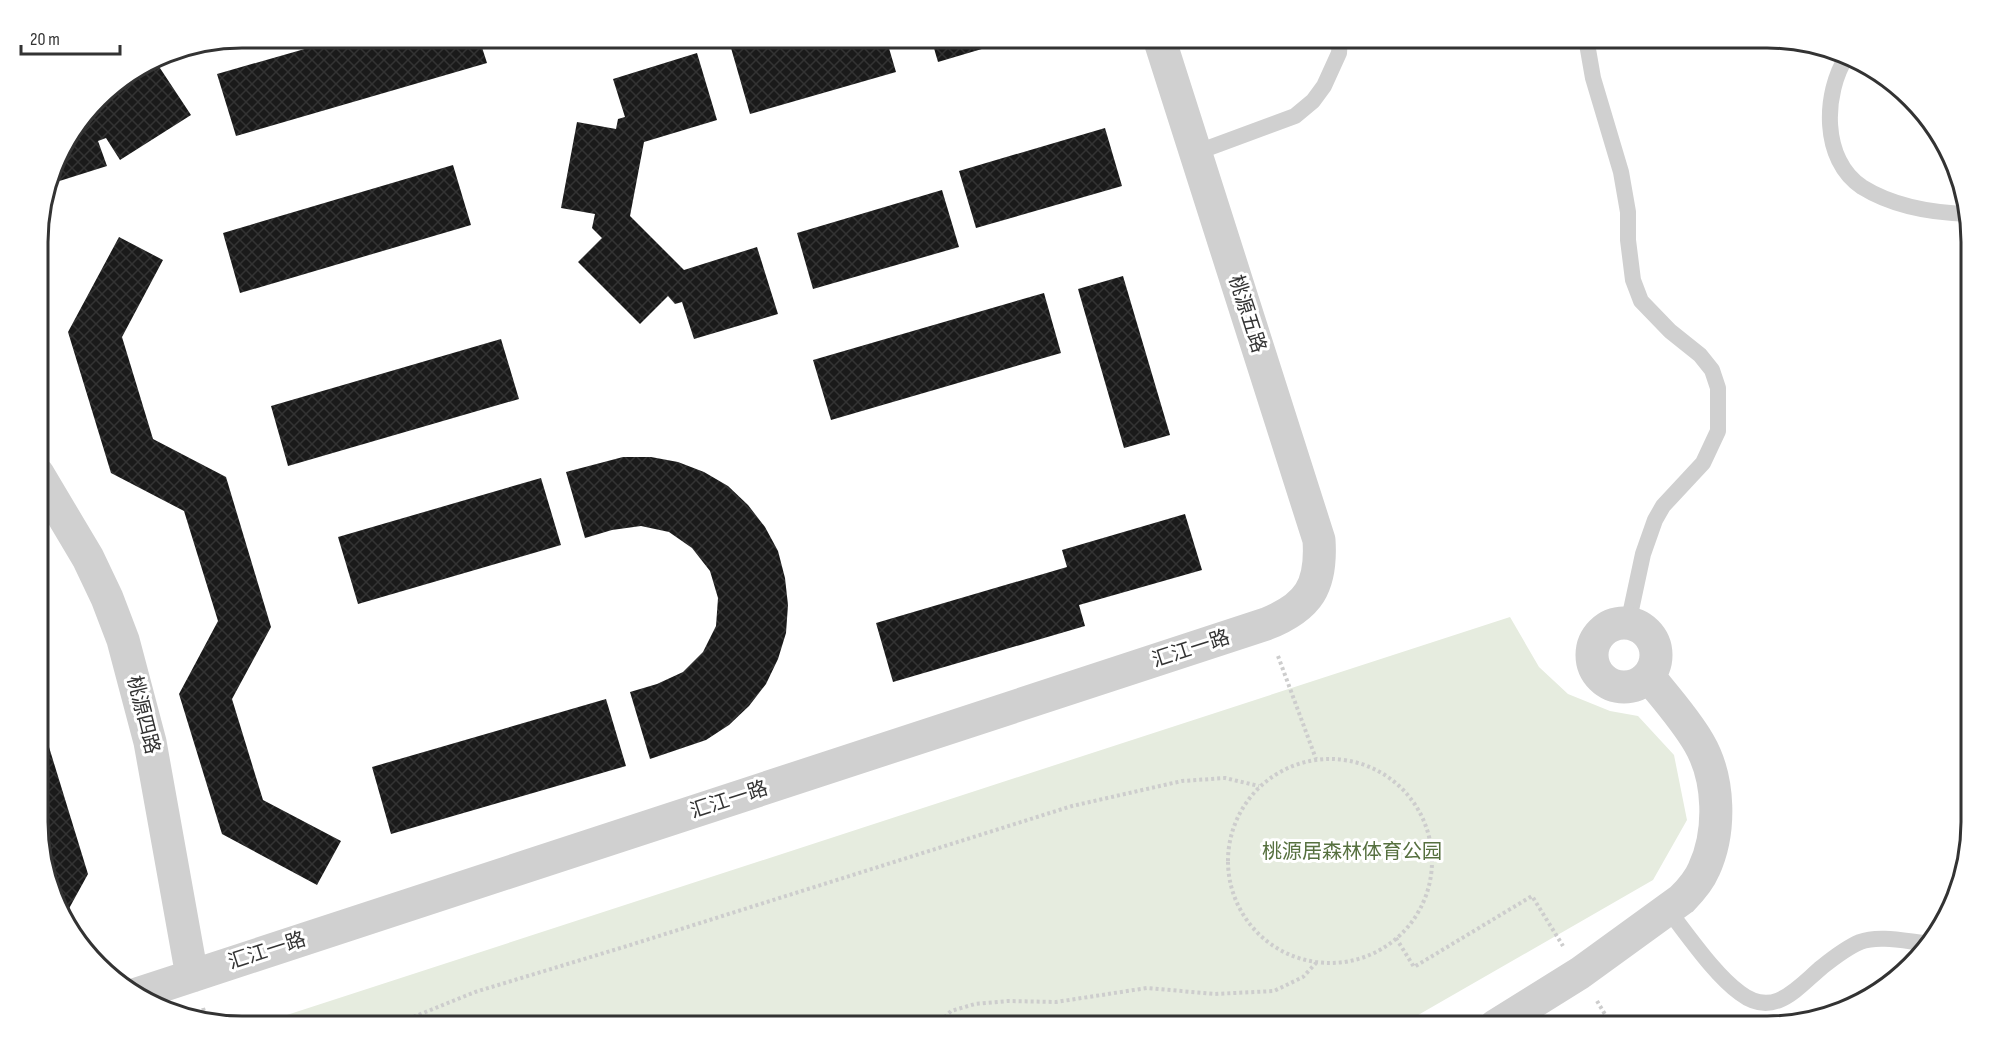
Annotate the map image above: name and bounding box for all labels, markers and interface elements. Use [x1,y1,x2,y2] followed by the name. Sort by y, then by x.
[21,18,120,56] scale bar
[30,29,60,50] text: 20 m
[1223,272,1271,356] street label: 桃源五路
[1149,625,1233,673] street label: 汇江一路
[122,673,164,757] street label: 桃源四路
[687,776,771,824] street label: 汇江一路
[1262,840,1442,864] park label: 桃源居森林体育公园
[225,927,309,975] street label: 汇江一路

